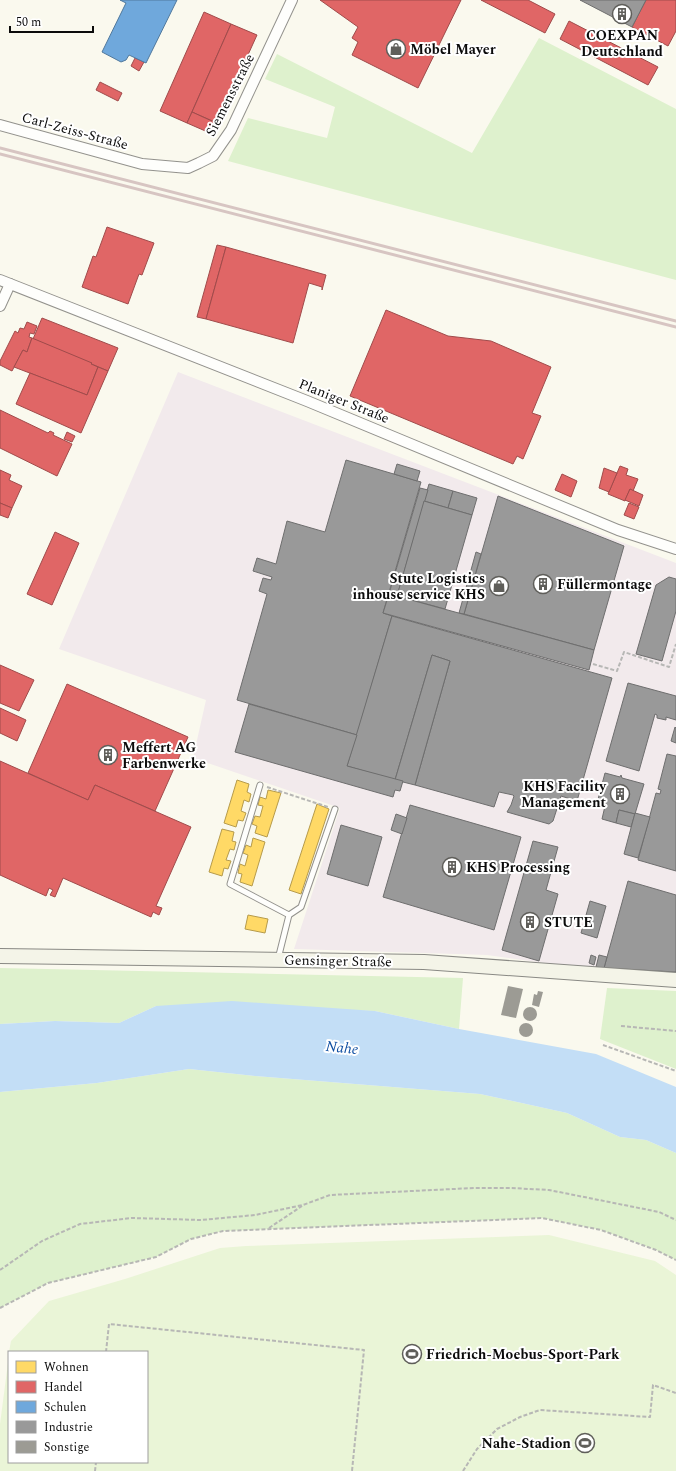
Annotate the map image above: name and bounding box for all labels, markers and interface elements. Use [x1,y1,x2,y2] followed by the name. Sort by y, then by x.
[611,3,633,25] building icon: COEXPAN Deutschland
[10,8,93,34] scale bar
[16,13,41,32] text: 50 m
[581,25,663,62] place label: COEXPAN Deutschland
[385,38,407,60] shop icon: Möbel Mayer
[410,39,496,60] place label: Möbel Mayer
[200,50,260,140] street label: Siemensstraße
[20,107,131,155] street label: Carl-Zeiss-Straße
[296,373,393,429] street label: Planiger Straße
[352,568,485,605] place label: Stute Logistics inhouse service KHS
[532,573,554,595] building icon: Füllermontage
[557,574,652,595] place label: Füllermontage
[488,575,510,597] shop icon: Stute Logistics inhouse service KHS
[122,737,206,774] place label: Meffert AG Farbenwerke
[97,744,119,766] building icon: Meffert AG Farbenwerke
[521,776,607,813] place label: KHS Facility Management
[609,783,631,805] building icon: KHS Facility Management
[441,856,463,878] building icon: KHS Processing
[466,857,570,878] place label: KHS Processing
[519,911,541,933] building icon: STUTE
[544,912,593,933] place label: STUTE
[284,950,392,972] street label: Gensinger Straße
[325,1035,360,1061] water label: Nahe
[401,1343,423,1365] sports icon: Friedrich-Moebus-Sport-Park
[426,1344,620,1365] place label: Friedrich-Moebus-Sport-Park
[8,1351,148,1463] legend
[44,1358,89,1377] text: Wohnen
[44,1378,83,1397] text: Handel
[44,1398,86,1417] text: Schulen
[44,1418,93,1437] text: Industrie
[574,1432,596,1454] sports icon: Nahe-Stadion
[482,1433,571,1454] place label: Nahe-Stadion
[44,1438,90,1457] text: Sonstige

